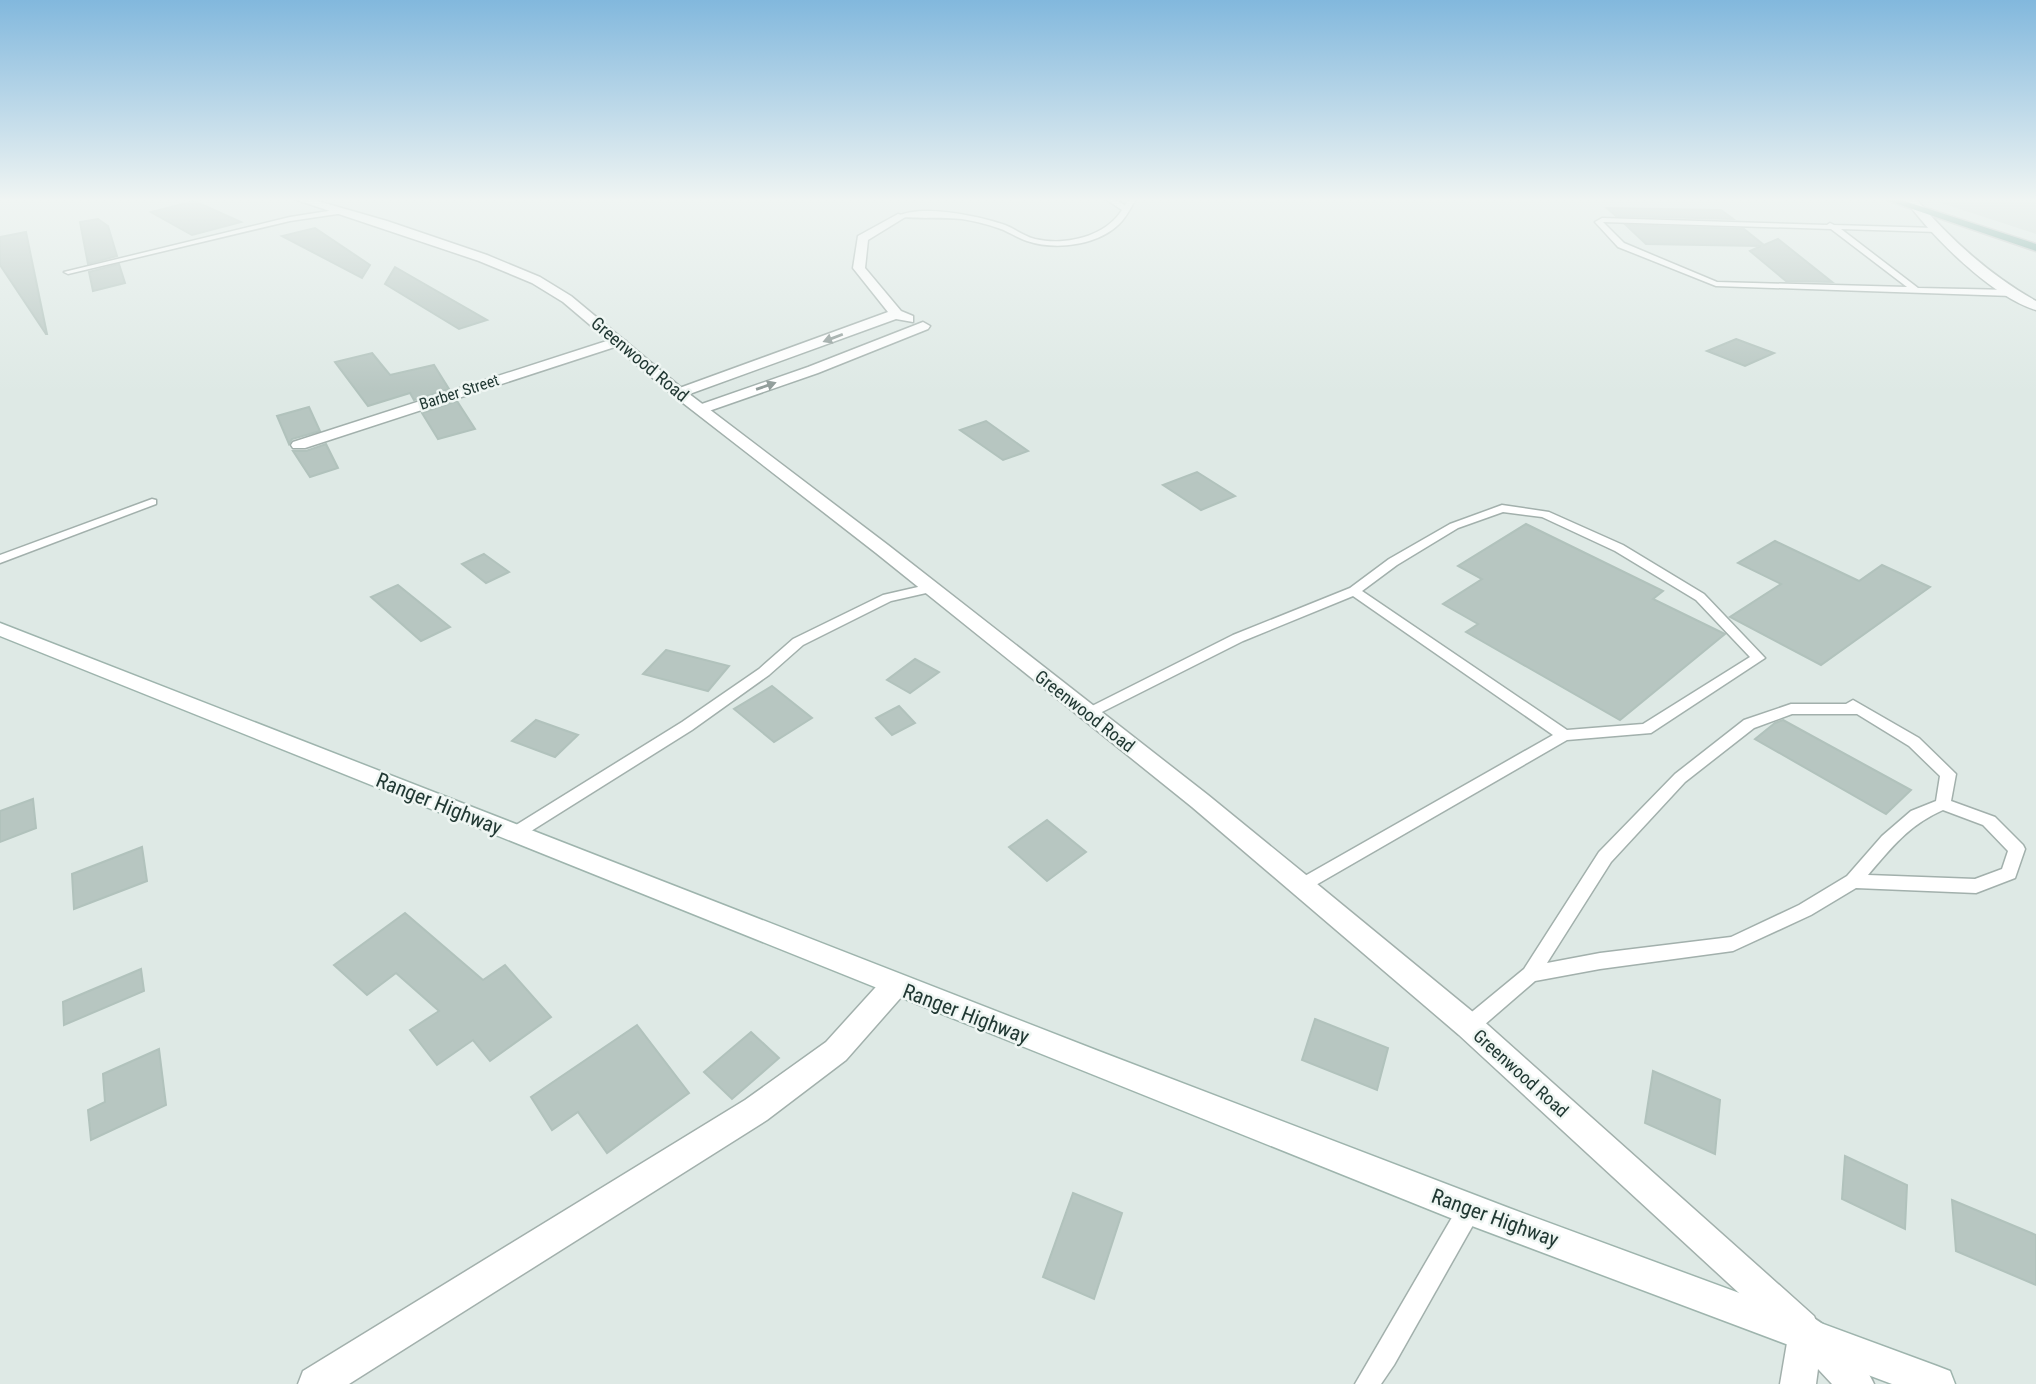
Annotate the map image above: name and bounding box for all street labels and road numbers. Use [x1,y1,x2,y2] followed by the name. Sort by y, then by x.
[587,312,693,406] street label: Greenwood Road
[417,370,502,414] street label: Barber Street
[1031,666,1139,756] street label: Greenwood Road
[373,768,506,840] street label: Ranger Highway
[899,979,1033,1049] street label: Ranger Highway
[1469,1025,1573,1121] street label: Greenwood Road
[1428,1184,1562,1252] street label: Ranger Highway

